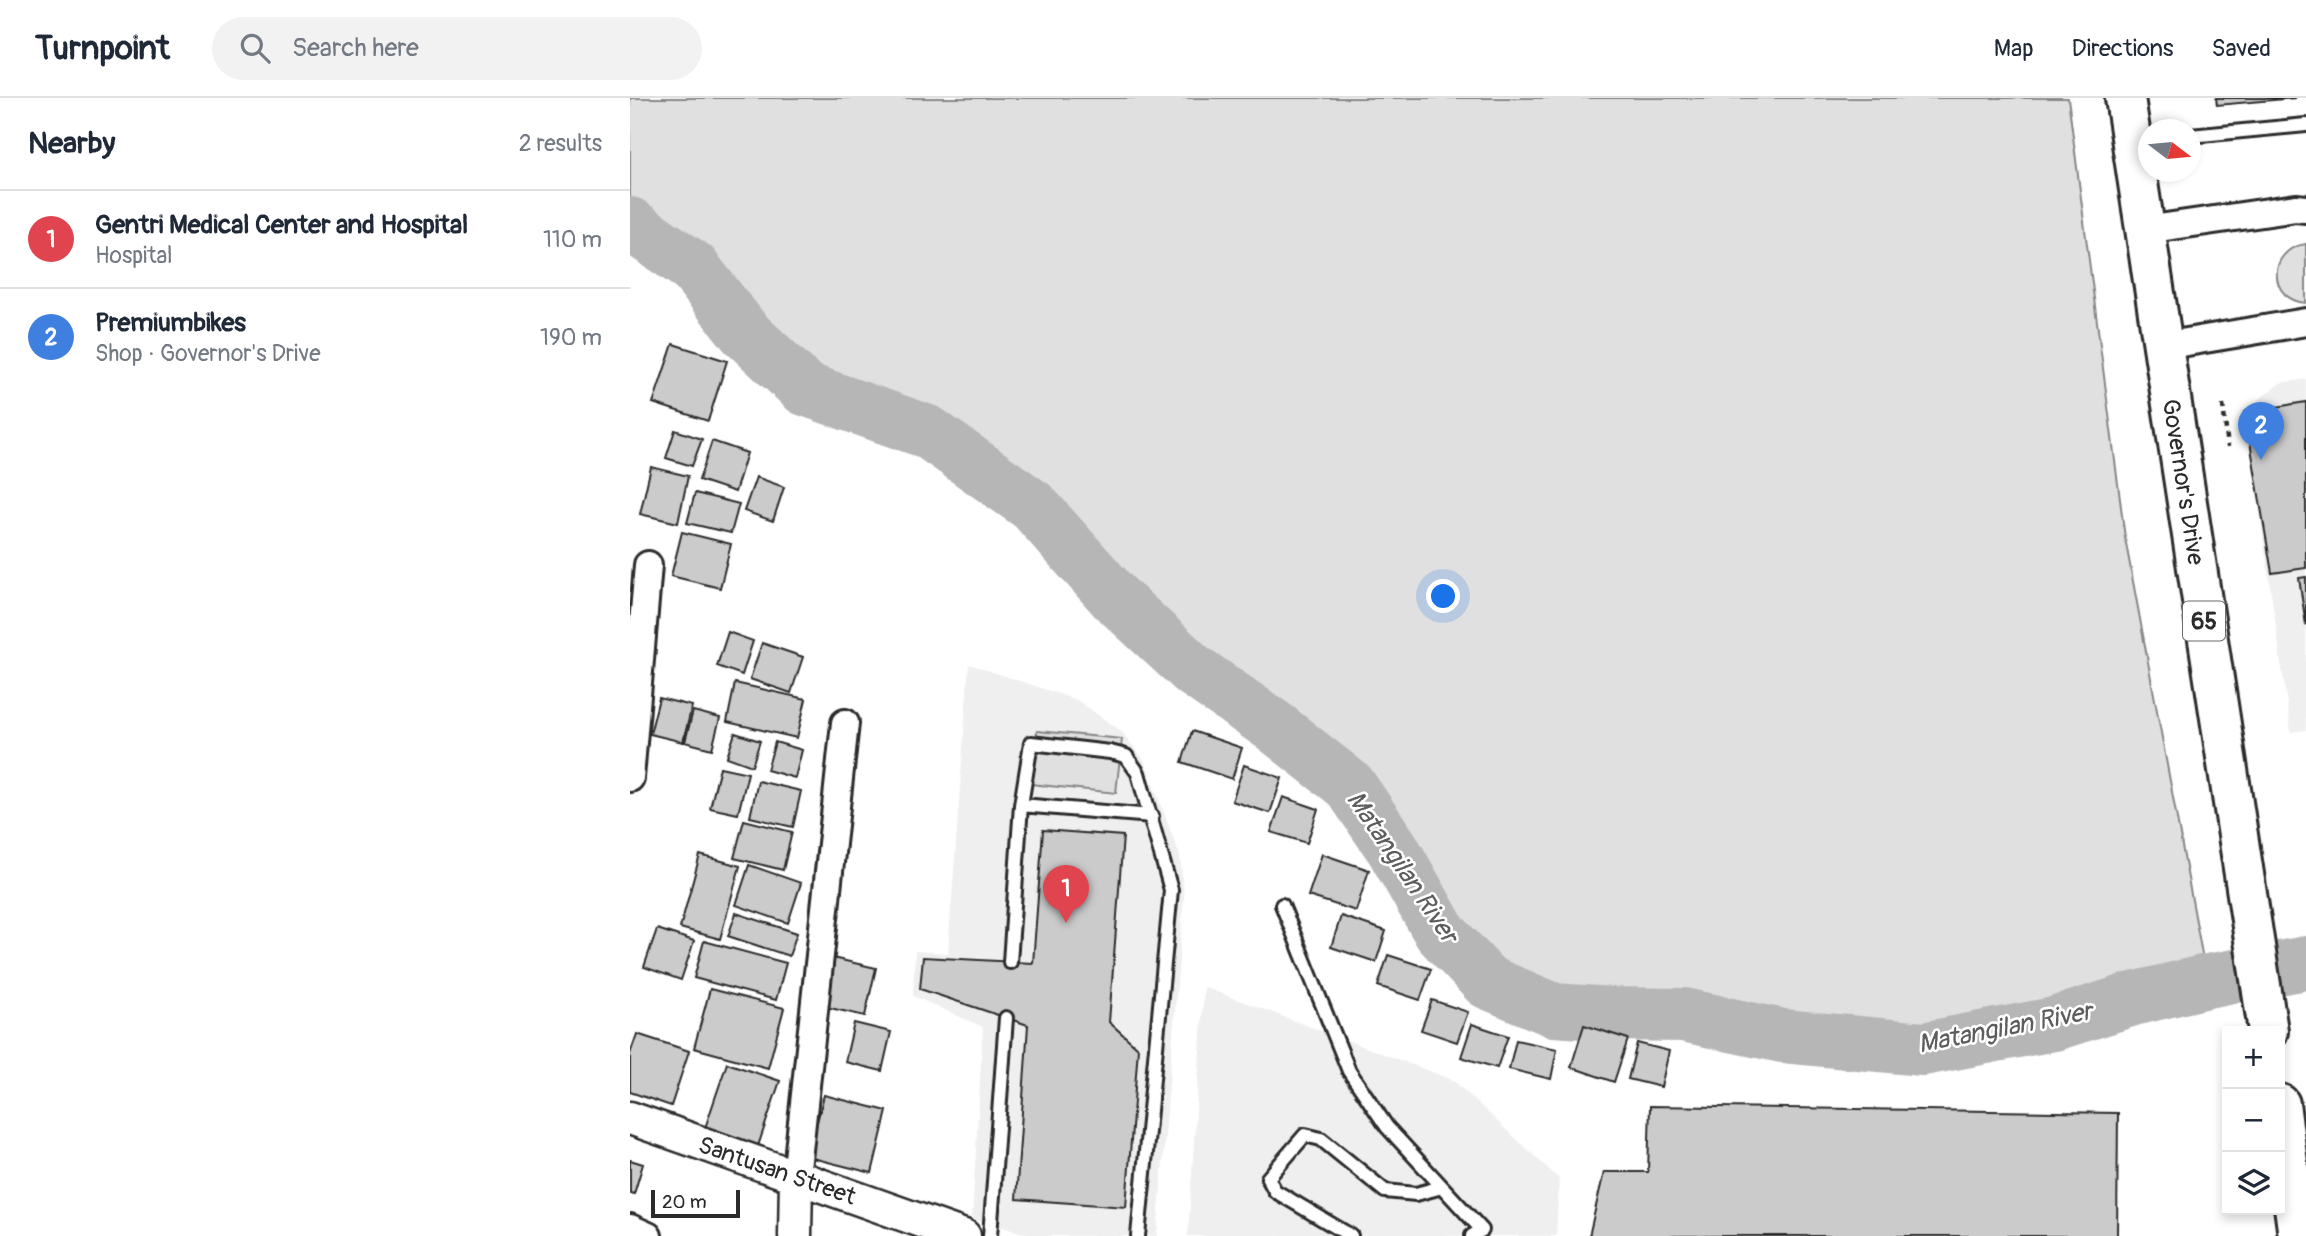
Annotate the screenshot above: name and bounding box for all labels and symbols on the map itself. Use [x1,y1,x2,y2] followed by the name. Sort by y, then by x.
[2138,119,2201,182] north arrow
[2156,397,2210,567] street label: Governor's Drive
[2238,402,2284,460] pin: 2
[1426,579,1460,613] your location
[2183,601,2225,640] road number: 65
[1339,785,1467,952] water label: Matangilan River
[1043,865,1089,923] pin: 1
[1915,995,2098,1061] water label: Matangilan River
[694,1130,860,1212] street label: Santusan Street
[651,1187,740,1219] scale bar

